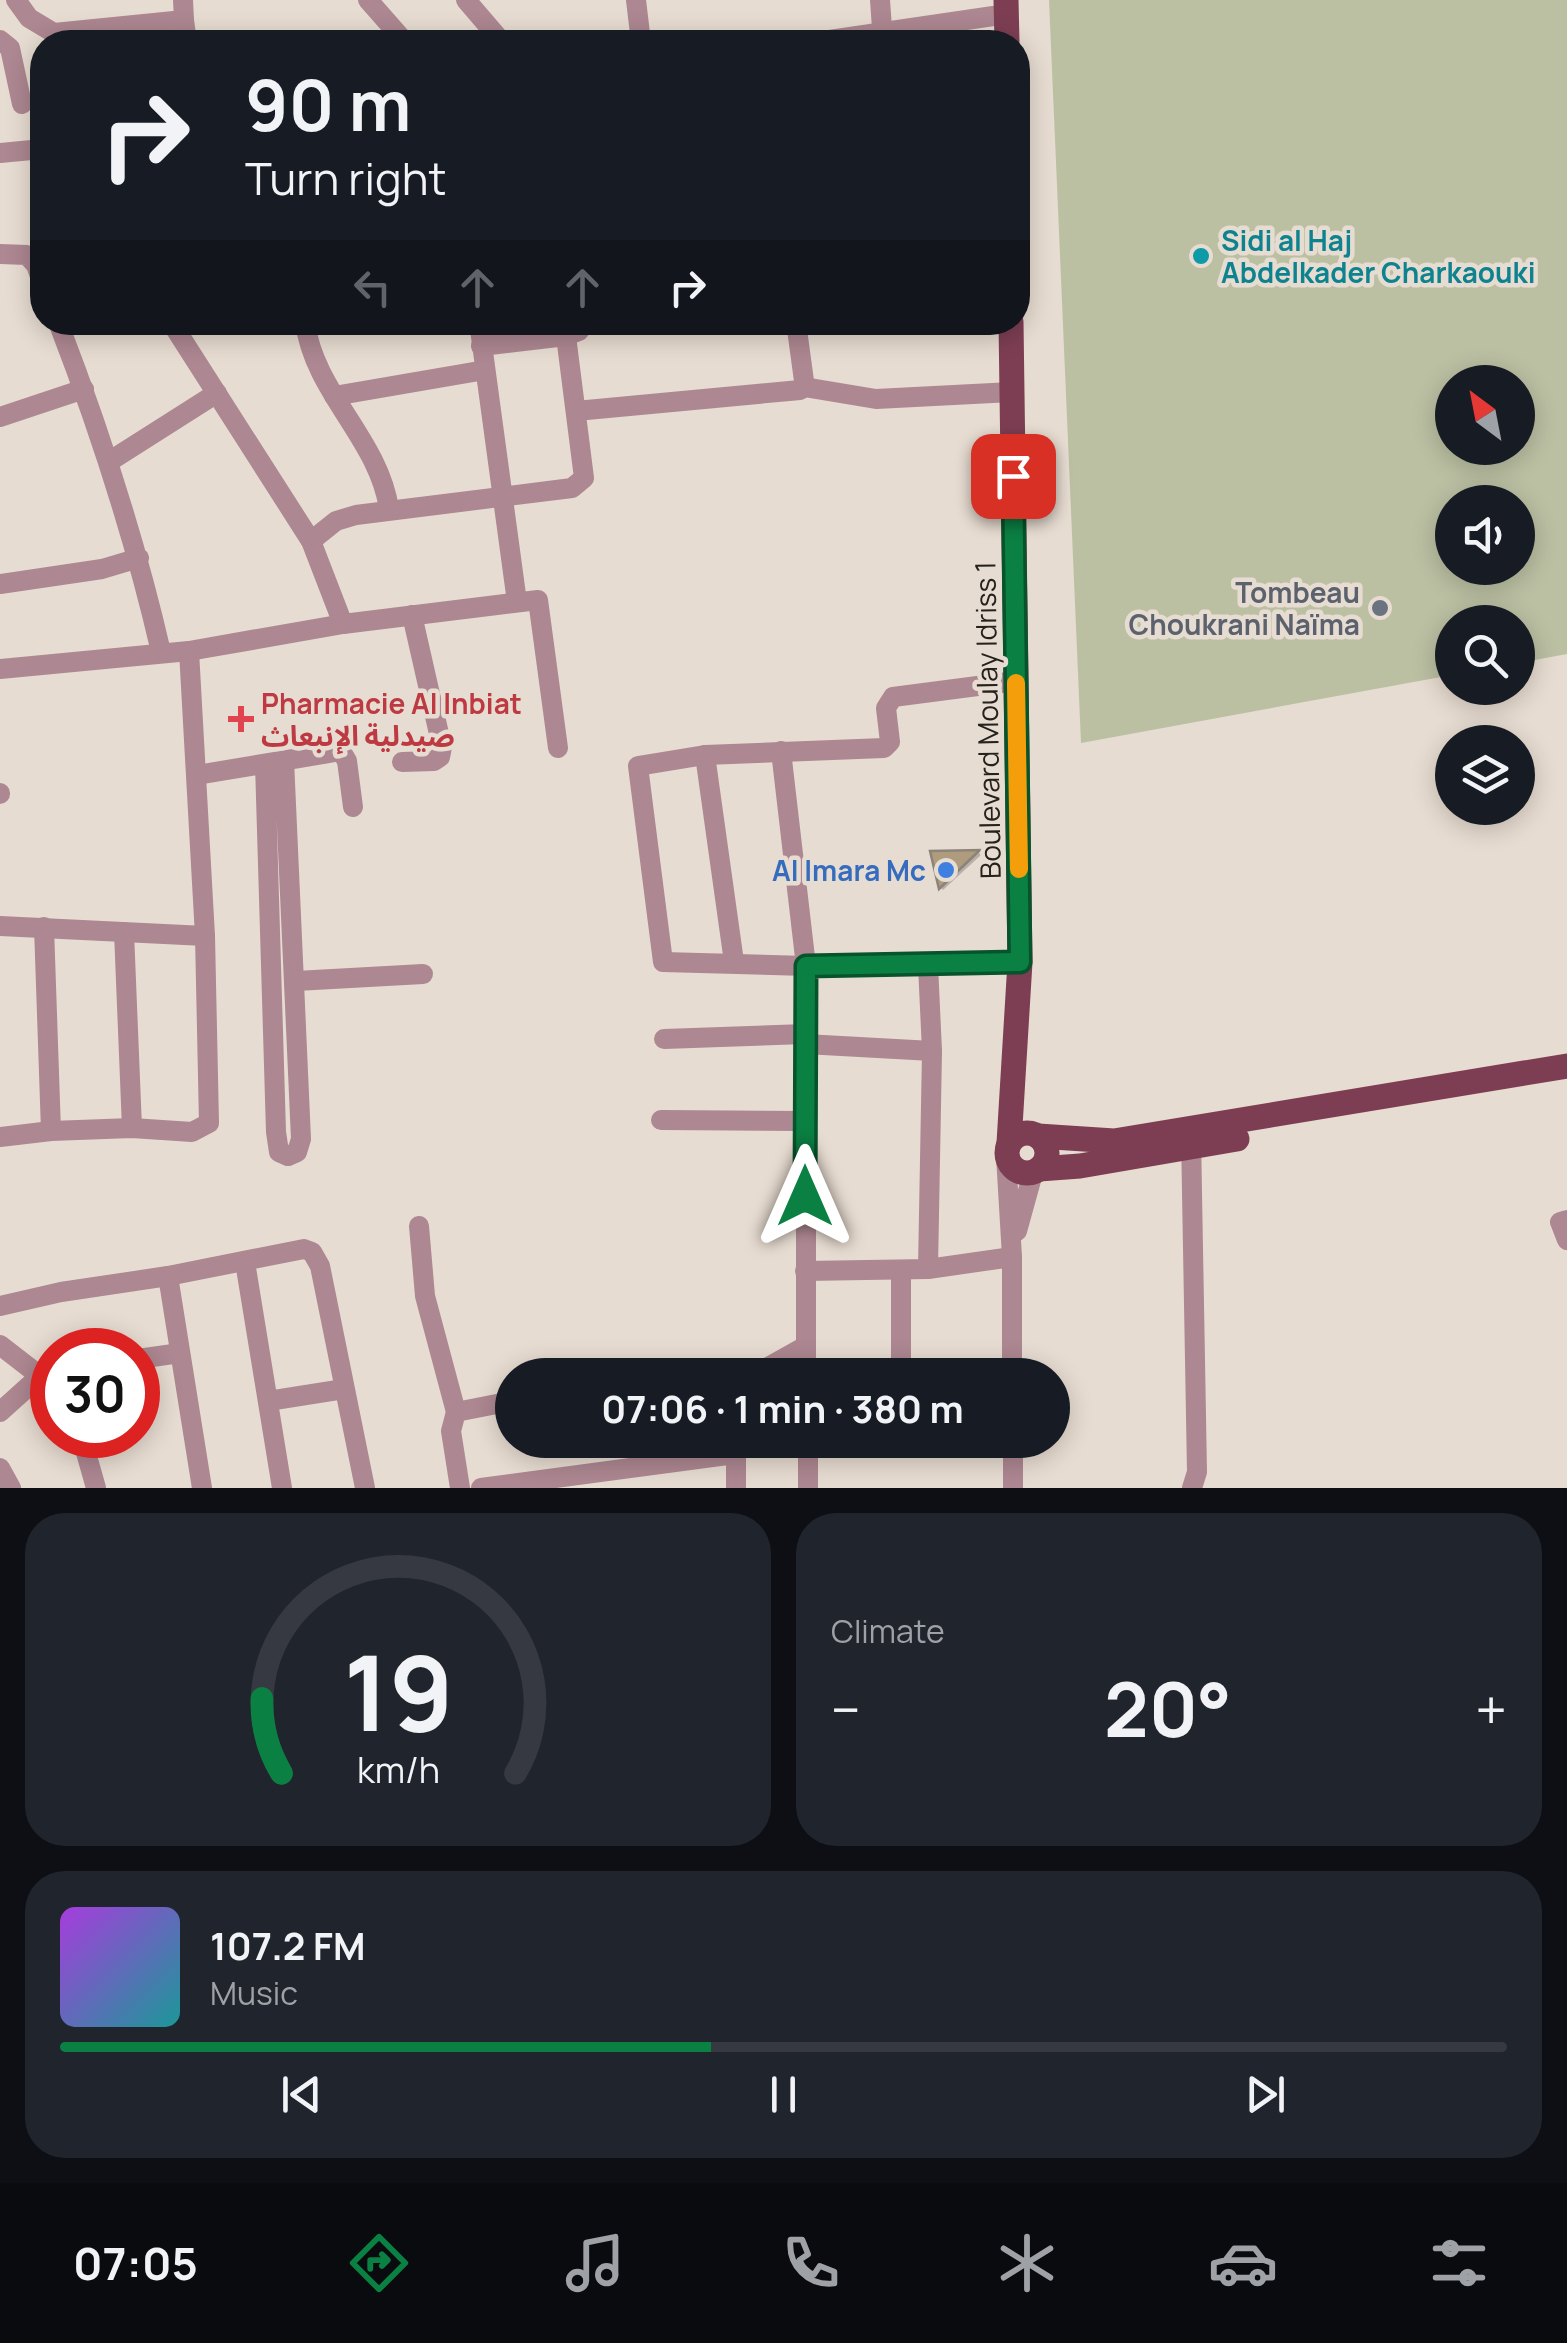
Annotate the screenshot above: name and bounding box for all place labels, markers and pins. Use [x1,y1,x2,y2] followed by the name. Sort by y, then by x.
[1221,221,1536,291] place label: Sidi al Haj Abdelkader Charkaouki
[1190,245,1212,267] marker: Sidi al Haj Abdelkader Charkaouki
[971,434,1056,519] pin
[1129,573,1360,643] place label: Tombeau Choukrani Naïma
[1369,597,1391,619] marker: Tombeau Choukrani Naïma
[261,684,522,755] place label: Pharmacie Al Inbiat صيدلية الإنبعاث
[230,708,252,730] marker: Pharmacie Al Inbiat صيدلية الإنبعاث
[772,851,926,889] place label: Al Imara Mc
[935,859,957,881] marker: Al Imara Mc

